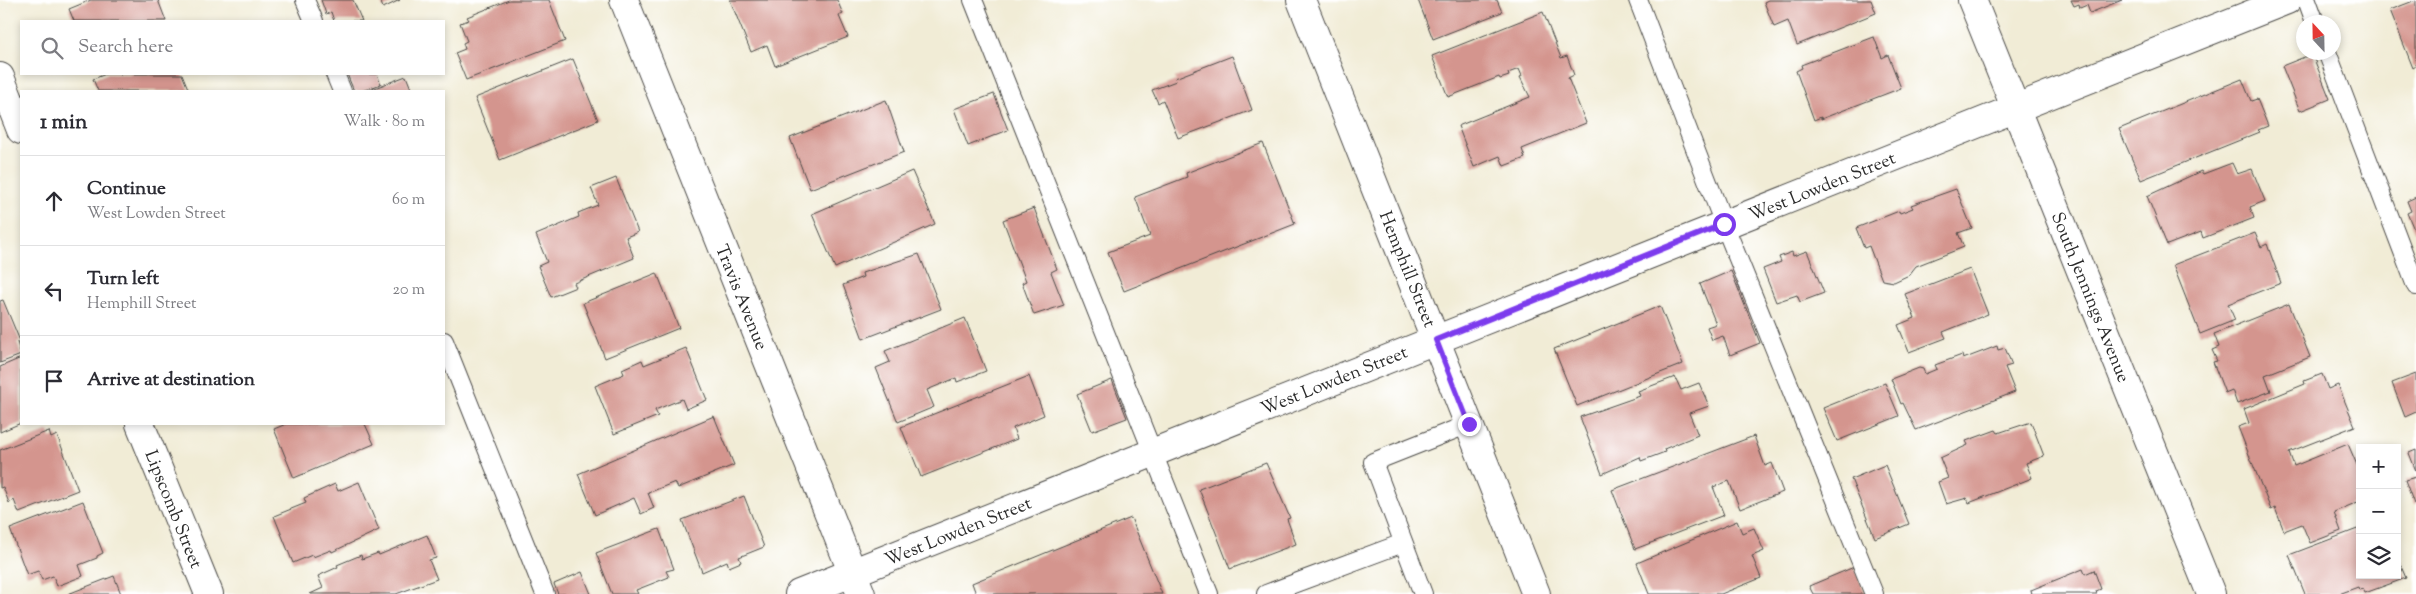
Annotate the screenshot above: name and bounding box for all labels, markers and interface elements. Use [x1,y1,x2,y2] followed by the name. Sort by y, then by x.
[2296,15,2341,60] north arrow
[20,20,445,75] search box
[38,34,66,62] icon: search
[78,34,173,61] text: Search here
[40,108,87,138] text: 1 min
[343,111,425,134] text: Walk · 80 m
[1745,147,1900,229] street label: West Lowden Street
[87,176,166,203] text: Continue
[40,187,68,215] icon: ahead
[392,189,425,212] text: 60 m
[87,203,226,226] text: West Lowden Street
[1371,208,1441,332] street label: Hemphill Street
[2043,209,2135,387] street label: South Jennings Avenue
[1713,213,1736,236] route start
[707,241,773,354] street label: Travis Avenue
[87,266,159,293] text: Turn left
[40,277,68,305] icon: left
[392,279,425,302] text: 20 m
[87,293,197,316] text: Hemphill Street
[1257,341,1412,423] street label: West Lowden Street
[40,367,68,395] icon: arrive
[87,367,255,394] text: Arrive at destination
[1458,413,1481,436] route end
[2356,444,2401,579] map controls
[2356,444,2401,489] button: +
[137,447,208,573] street label: Lipscomb Street
[2356,489,2401,534] button: −
[881,492,1036,574] street label: West Lowden Street
[2356,534,2401,579] button: layers

